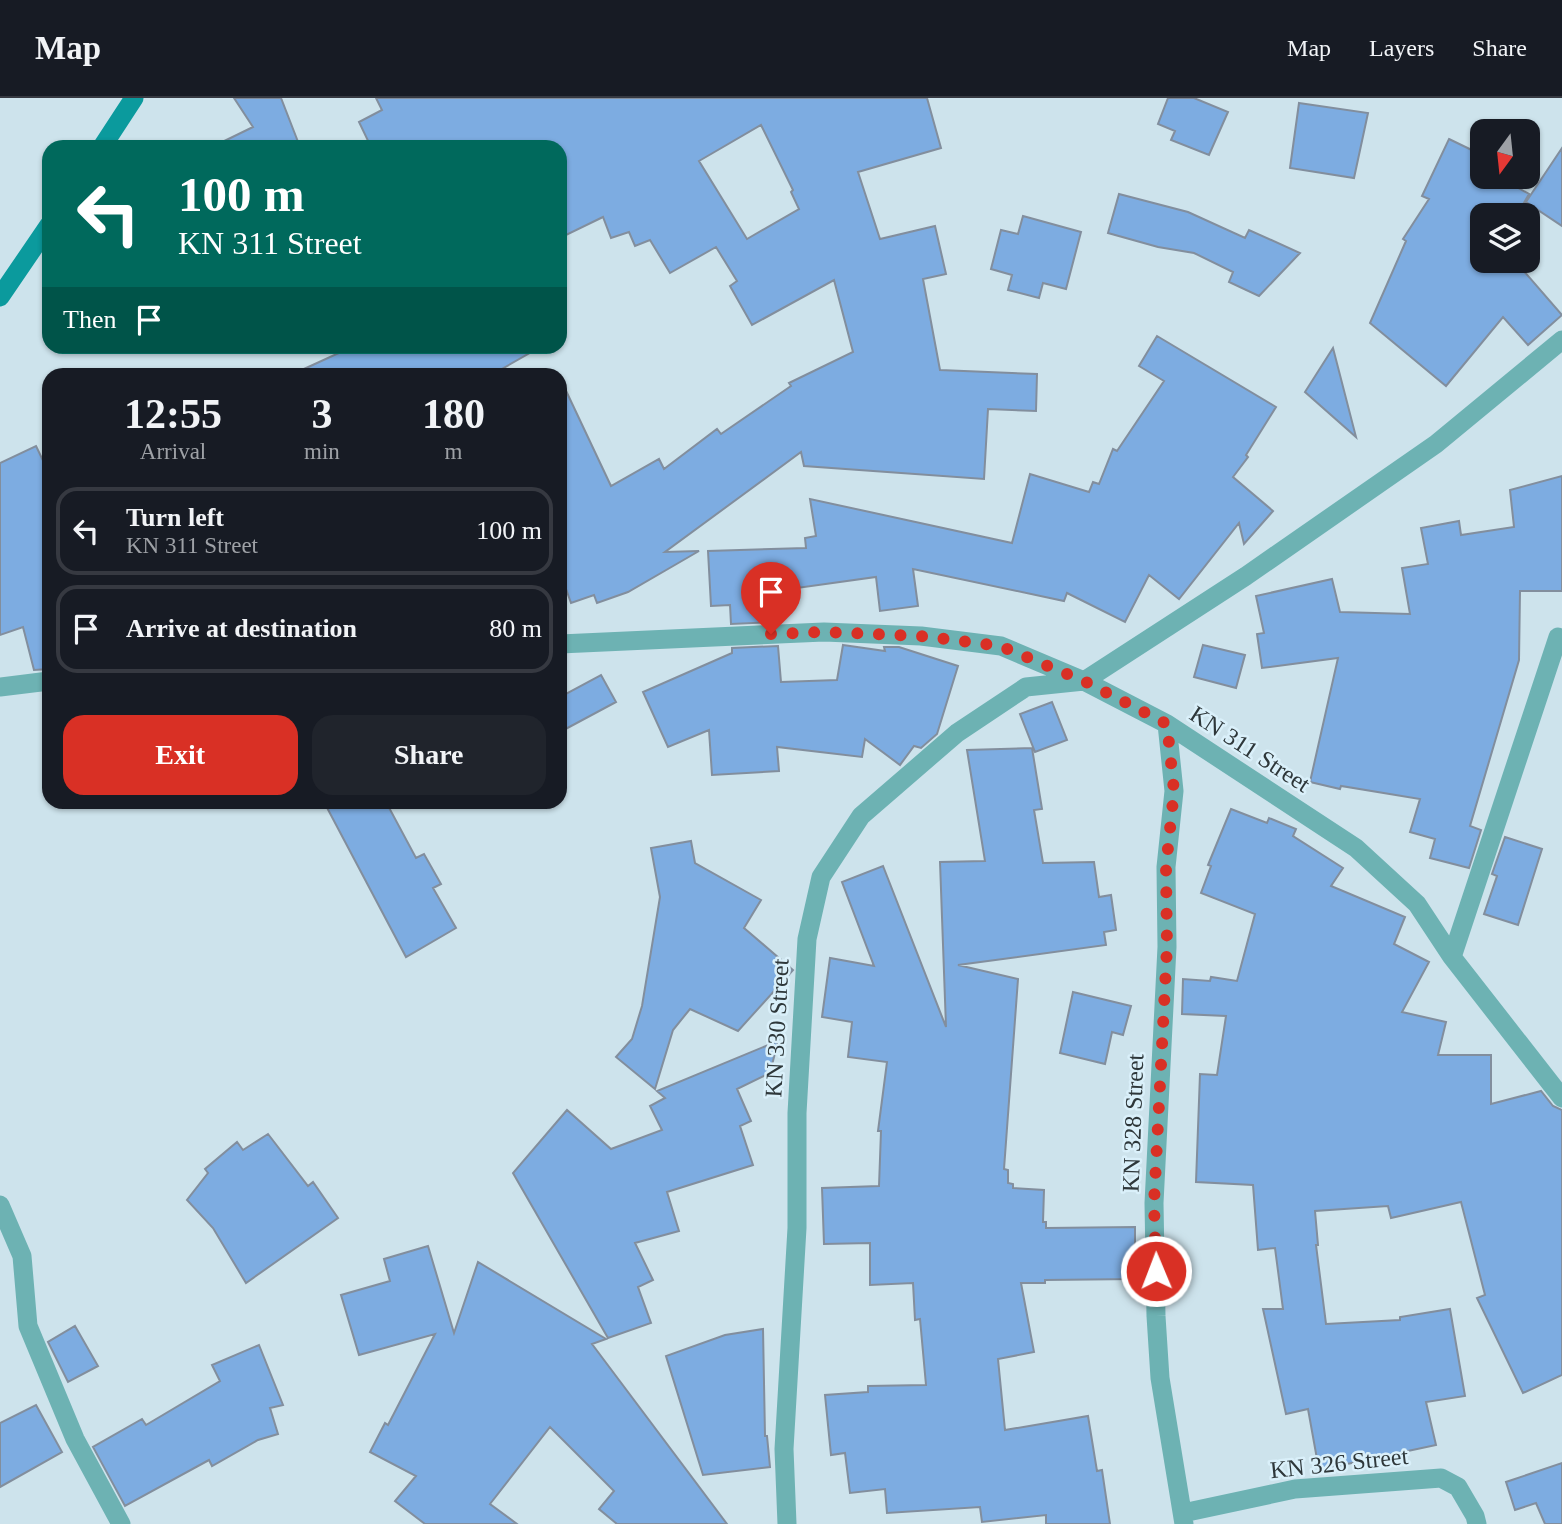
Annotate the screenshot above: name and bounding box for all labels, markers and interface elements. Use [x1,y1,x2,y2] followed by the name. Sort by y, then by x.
[35,30,101,66] text: Map
[1287,35,1331,61] text: Map
[1369,35,1434,61] text: Layers
[1472,35,1527,61] text: Share
[1470,119,1540,189] north arrow
[1470,119,1540,273] map controls
[178,167,305,222] text: 100 m
[63,168,154,259] icon: left
[1470,203,1540,273] button: layers
[178,225,362,261] text: KN 311 Street
[130,301,168,339] icon: arrive
[63,305,116,334] text: Then
[124,391,222,437] text: 12:55
[311,391,332,437] text: 3
[422,391,485,437] text: 180
[140,439,206,464] text: Arrival
[304,439,340,464] text: min
[444,439,462,464] text: m
[126,503,224,532] text: Turn left
[67,512,105,550] icon: left
[476,516,542,545] text: 100 m
[126,533,258,558] text: KN 311 Street
[741,562,801,634] pin
[752,573,790,611] icon: arrive
[67,610,105,648] icon: arrive
[126,614,357,643] text: Arrive at destination
[489,614,542,643] text: 80 m
[1185,701,1315,798] street label: KN 311 Street
[63,715,298,795] button: Exit
[312,715,546,795] button: Share
[760,958,794,1098] street label: KN 330 Street
[1118,1053,1148,1193] street label: KN 328 Street
[1119,1234,1193,1308] position arrow
[1269,1443,1410,1483] street label: KN 326 Street

